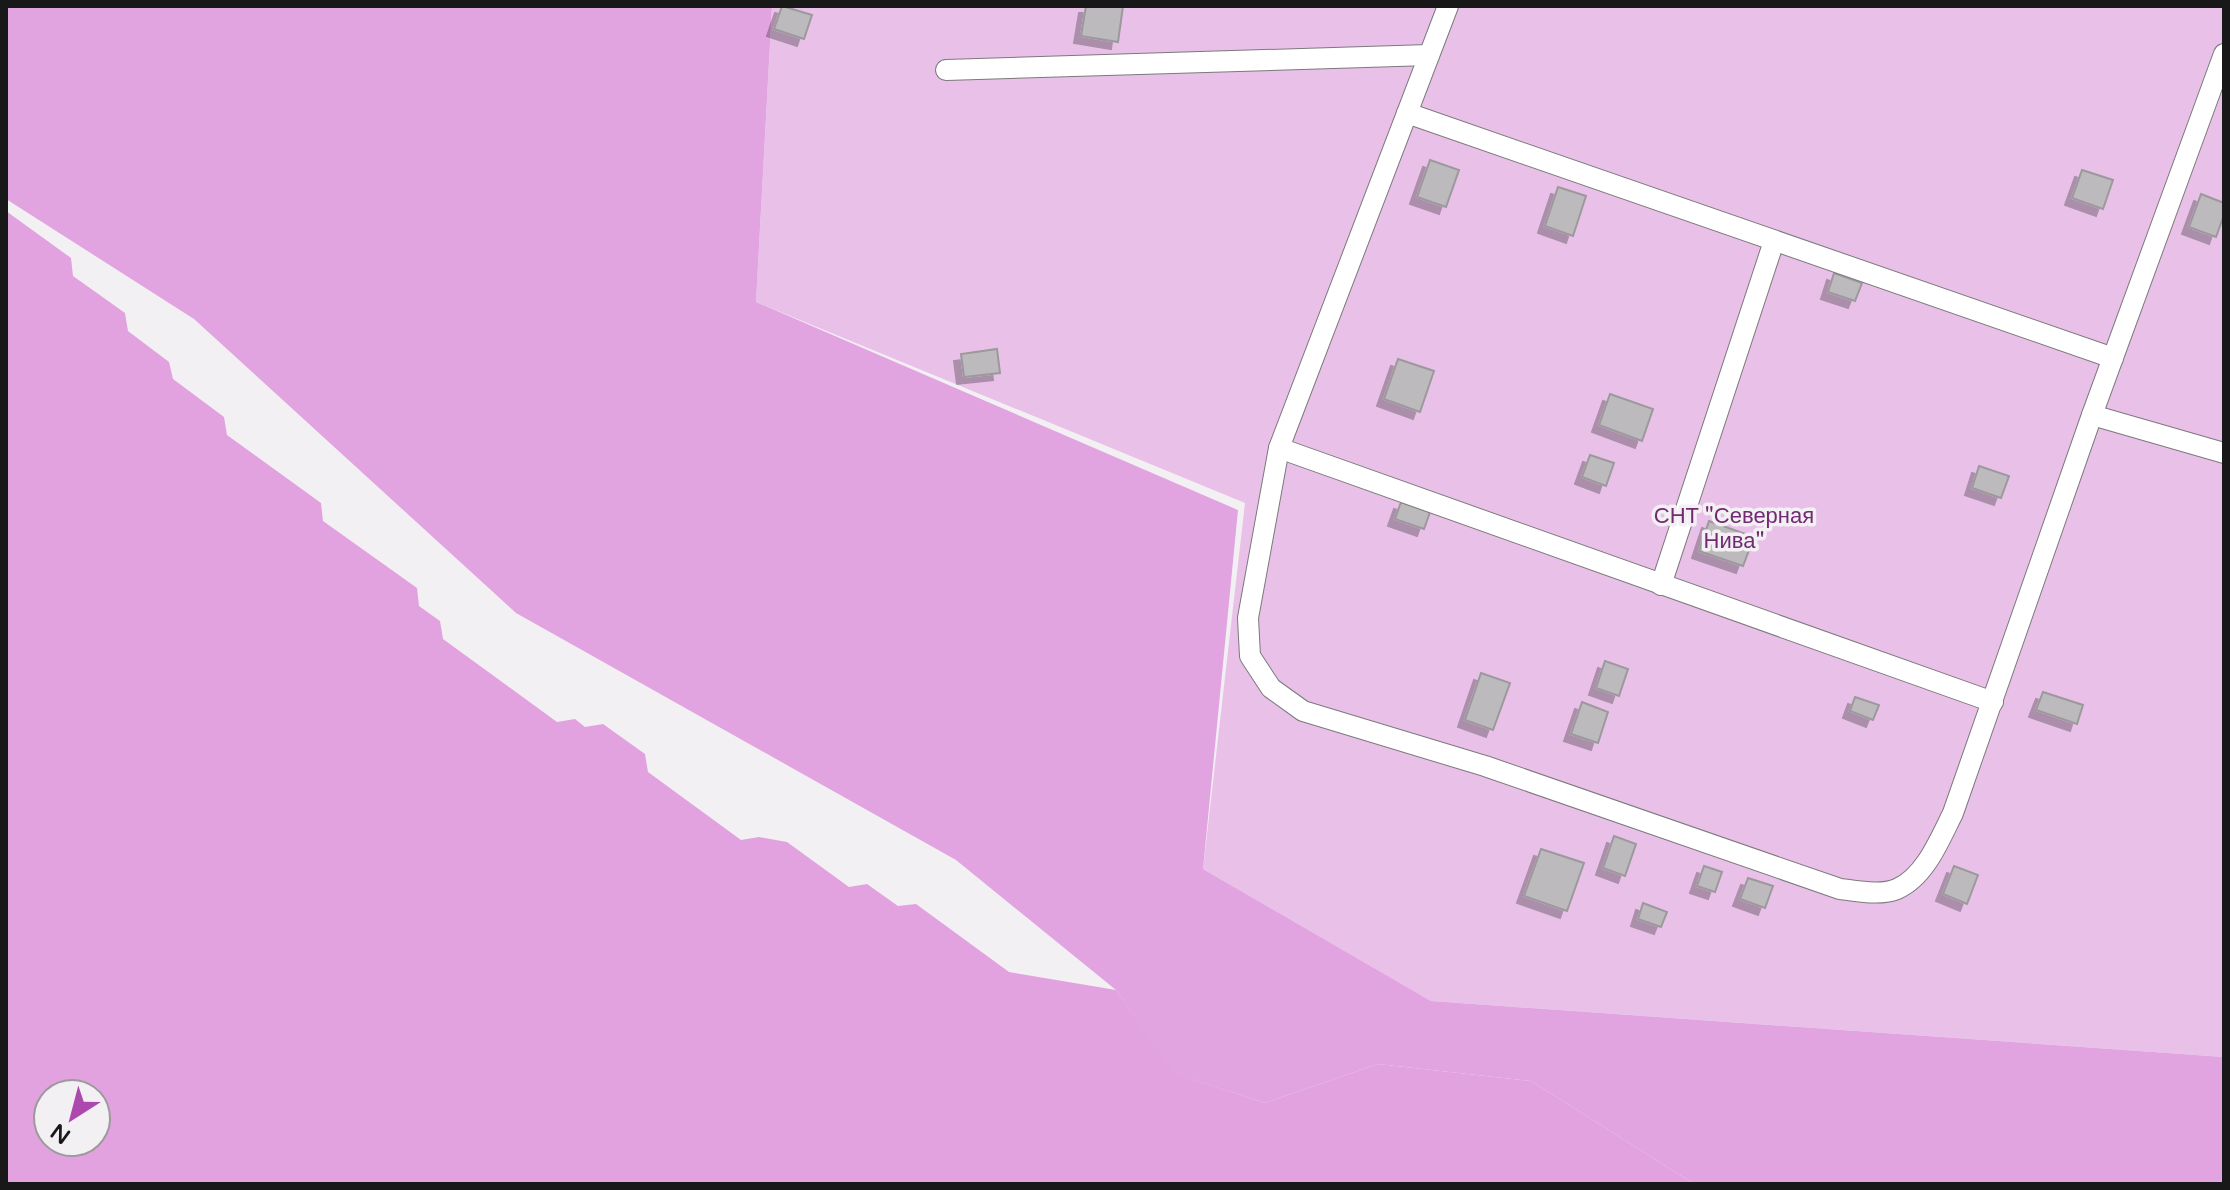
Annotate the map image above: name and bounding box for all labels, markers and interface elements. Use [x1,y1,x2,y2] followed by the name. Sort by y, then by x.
[1654,503,1814,554] park label: СНТ "Северная Нива"
[32,1078,112,1158] north arrow
[46,1118,76,1149] text: N

